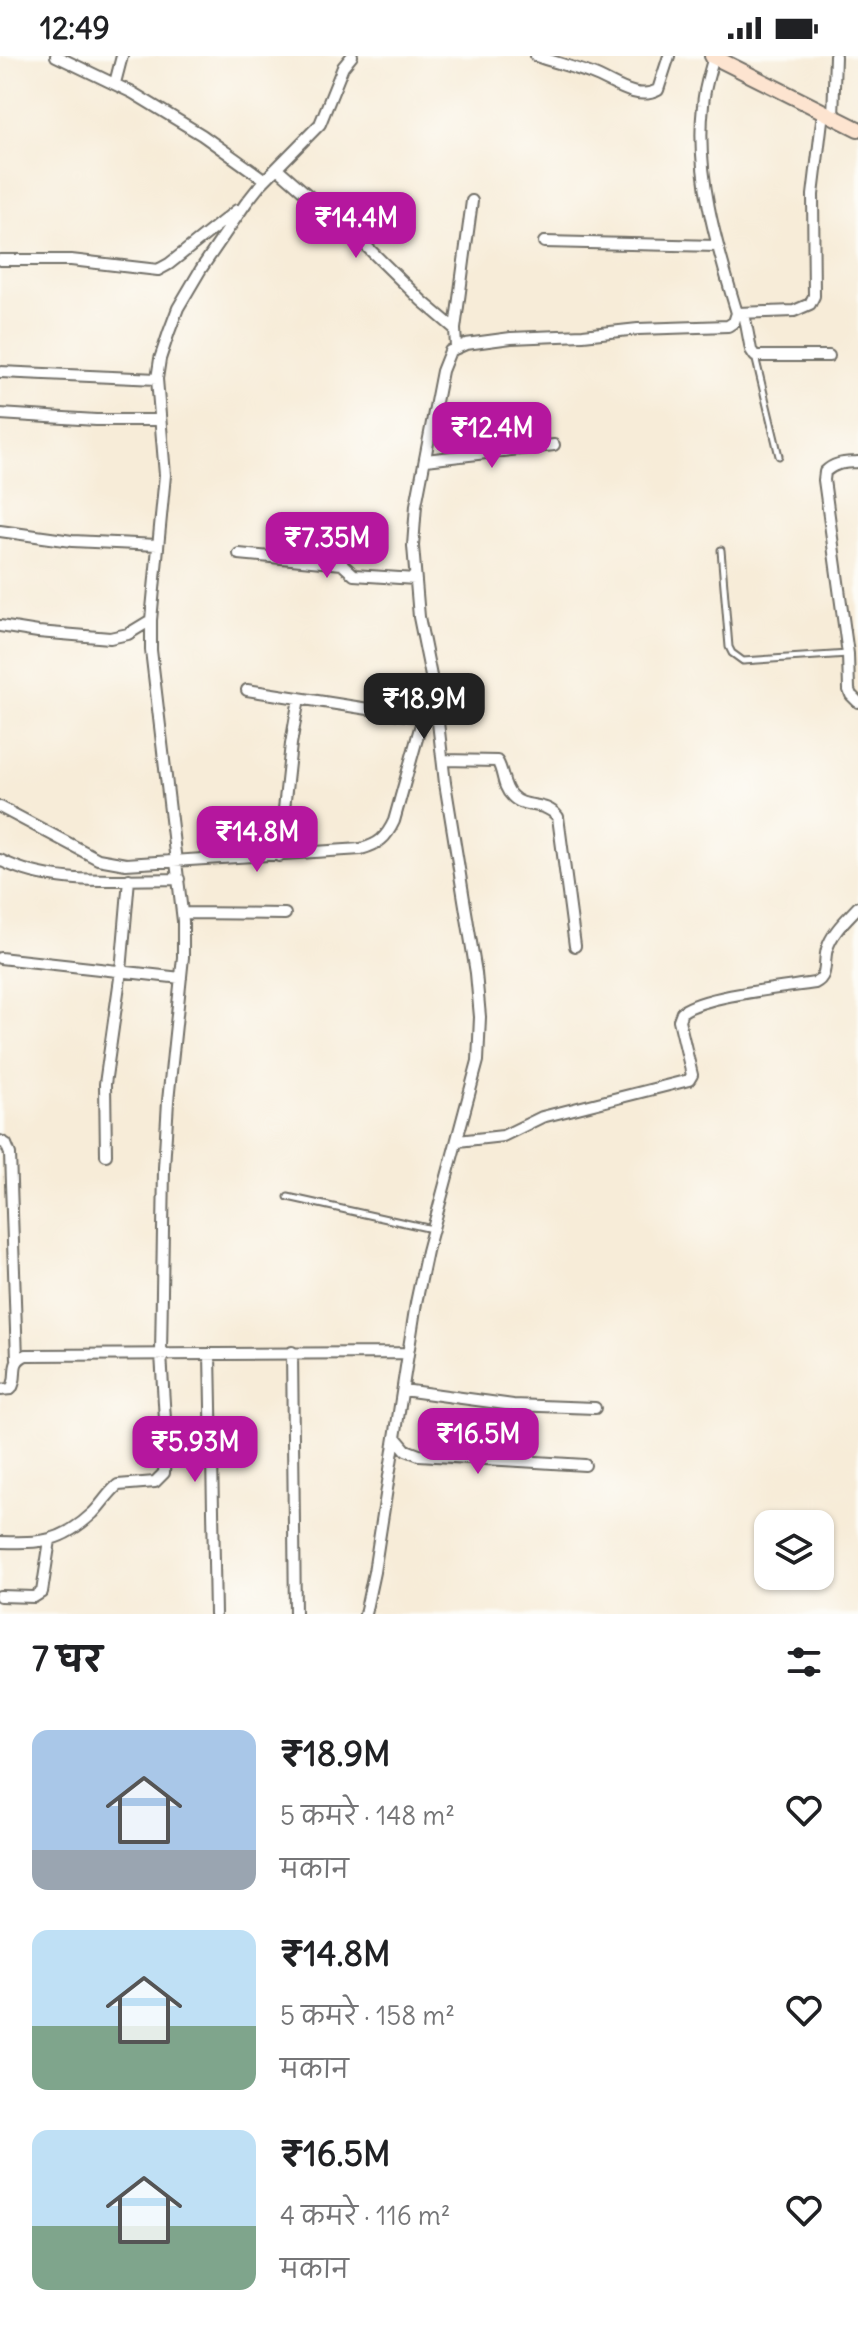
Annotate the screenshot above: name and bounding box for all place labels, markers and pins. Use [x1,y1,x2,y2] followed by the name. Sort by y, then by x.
[291,192,421,260] pin: ₹14.4M
[427,402,557,470] pin: ₹12.4M
[262,512,392,580] pin: ₹7.35M
[359,673,489,741] pin: ₹18.9M
[192,806,322,874] pin: ₹14.8M
[413,1408,543,1476] pin: ₹16.5M
[130,1416,260,1484] pin: ₹5.93M

